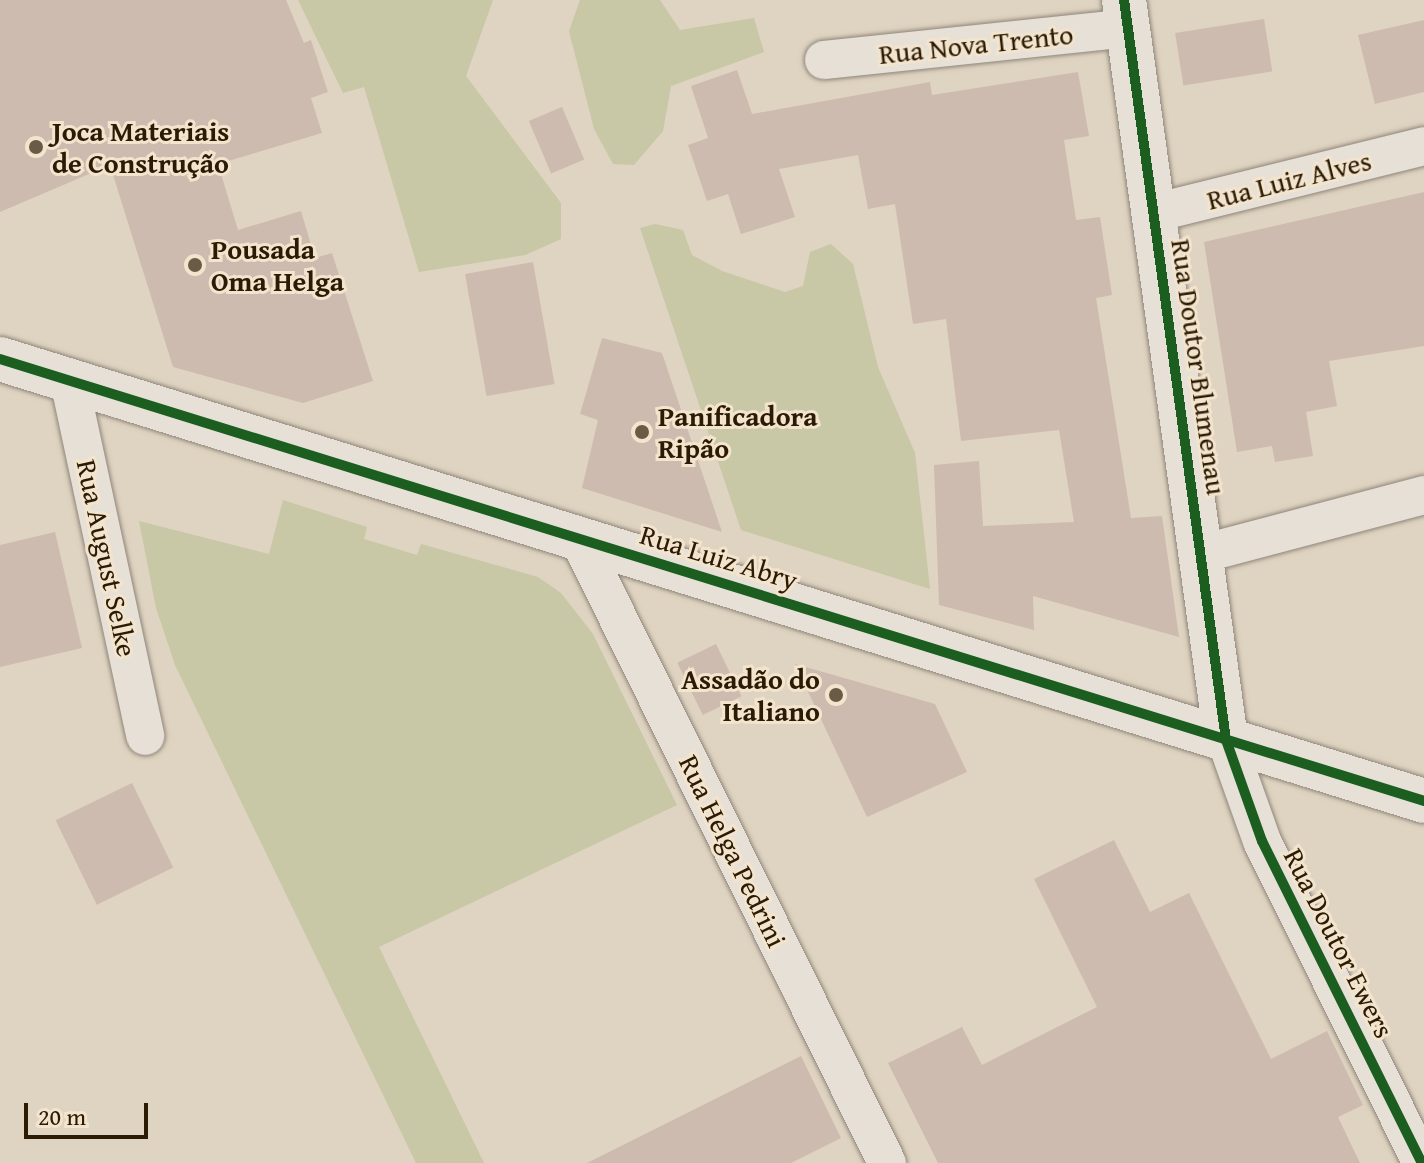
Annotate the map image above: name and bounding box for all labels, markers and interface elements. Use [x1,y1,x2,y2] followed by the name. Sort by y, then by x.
[877,17,1075,71] street label: Rua Nova Trento
[52,114,229,180] place label: Joca Materiais de Construção
[27,138,45,156] marker: Joca Materiais de Construção
[1203,143,1375,217] street label: Rua Luiz Alves
[211,232,344,298] place label: Pousada Oma Helga
[1164,237,1234,497] street label: Rua Doutor Blumenau
[186,256,204,274] marker: Pousada Oma Helga
[658,399,818,465] place label: Panificadora Ripão
[633,423,651,441] marker: Panificadora Ripão
[70,456,144,660] street label: Rua August Selke
[636,517,802,597] street label: Rua Luiz Abry
[681,662,820,728] place label: Assadão do Italiano
[827,686,845,704] marker: Assadão do Italiano
[672,749,794,953] street label: Rua Helga Pedrini
[1277,843,1401,1043] street label: Rua Doutor Ewers
[28,1087,152,1137] scale bar
[38,1099,86,1134] text: 20 m

